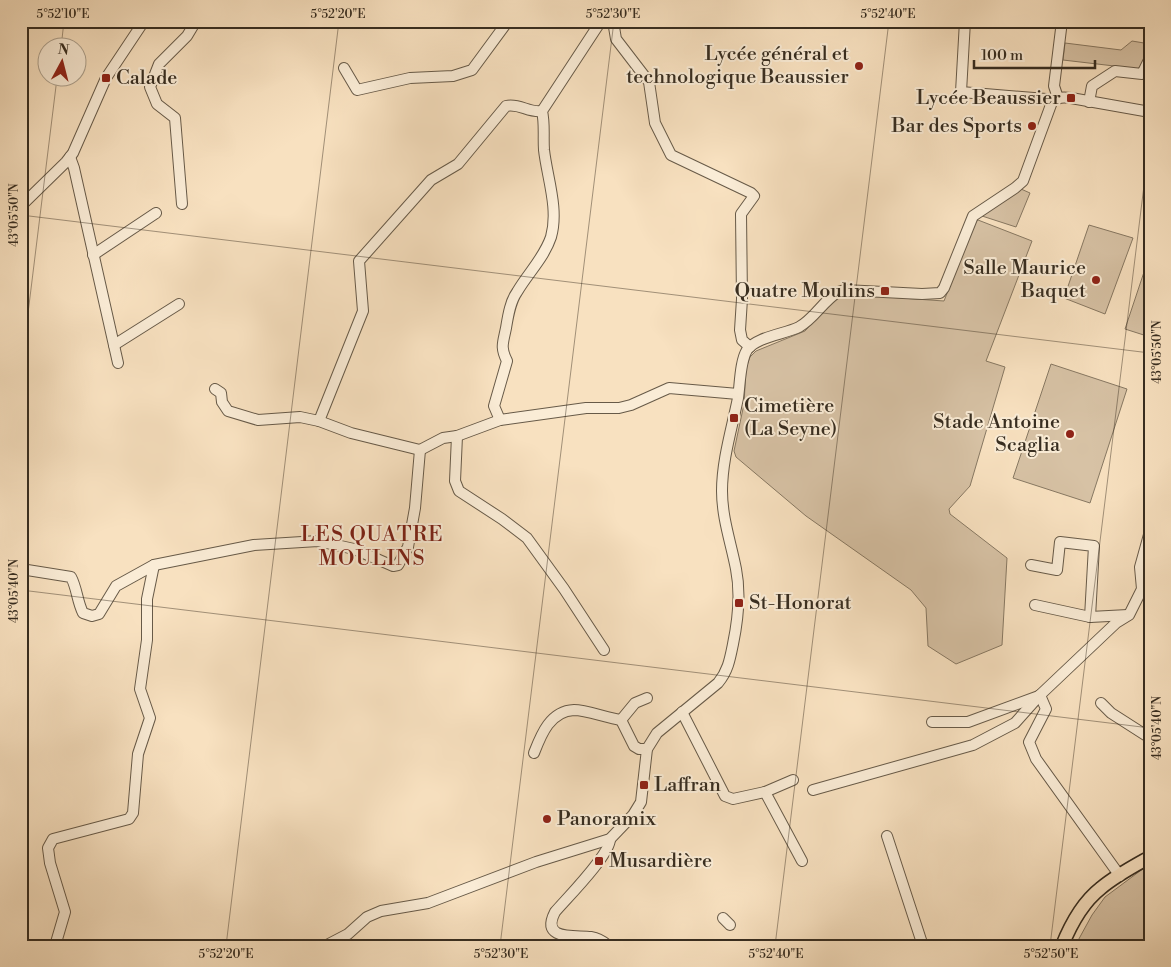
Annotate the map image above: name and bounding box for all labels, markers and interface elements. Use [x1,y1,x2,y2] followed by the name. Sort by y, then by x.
[37,7,89,22] text: 5°52'10"E
[311,7,365,22] text: 5°52'20"E
[586,7,640,22] text: 5°52'30"E
[860,7,916,22] text: 5°52'40"E
[38,38,88,88] north arrow
[974,38,1095,70] scale bar
[57,40,70,60] text: N
[626,42,849,90] place label: Lycée général et technologique Beaussier
[981,46,1023,65] text: 100 m
[853,60,865,72] marker: Lycée général et technologique Beaussier
[116,66,177,91] place label: Calade
[100,72,112,84] marker: Calade
[916,86,1061,111] place label: Lycée Beaussier
[1065,92,1077,104] marker: Lycée Beaussier
[890,114,1022,139] place label: Bar des Sports
[1026,120,1038,132] marker: Bar des Sports
[7,183,22,247] text: 43°05'50"N
[963,256,1086,304] place label: Salle Maurice Baquet
[1090,274,1102,286] marker: Salle Maurice Baquet
[735,279,875,304] place label: Quatre Moulins
[879,285,891,297] marker: Quatre Moulins
[1150,320,1165,384] text: 43°05'50"N
[744,394,837,442] place label: Cimetière (La Seyne)
[933,410,1061,458] place label: Stade Antoine Scaglia
[728,412,740,424] marker: Cimetière (La Seyne)
[1064,428,1076,440] marker: Stade Antoine Scaglia
[300,522,444,572] district label: LES QUATRE MOULINS
[7,559,22,623] text: 43°05'40"N
[749,591,852,616] place label: St-Honorat
[733,597,745,609] marker: St-Honorat
[1150,696,1165,760] text: 43°05'40"N
[654,773,721,798] place label: Laffran
[638,779,650,791] marker: Laffran
[557,807,657,832] place label: Panoramix
[541,813,553,825] marker: Panoramix
[609,849,712,874] place label: Musardière
[593,855,605,867] marker: Musardière
[199,947,253,962] text: 5°52'20"E
[474,947,528,962] text: 5°52'30"E
[748,947,804,962] text: 5°52'40"E
[1024,947,1078,962] text: 5°52'50"E

